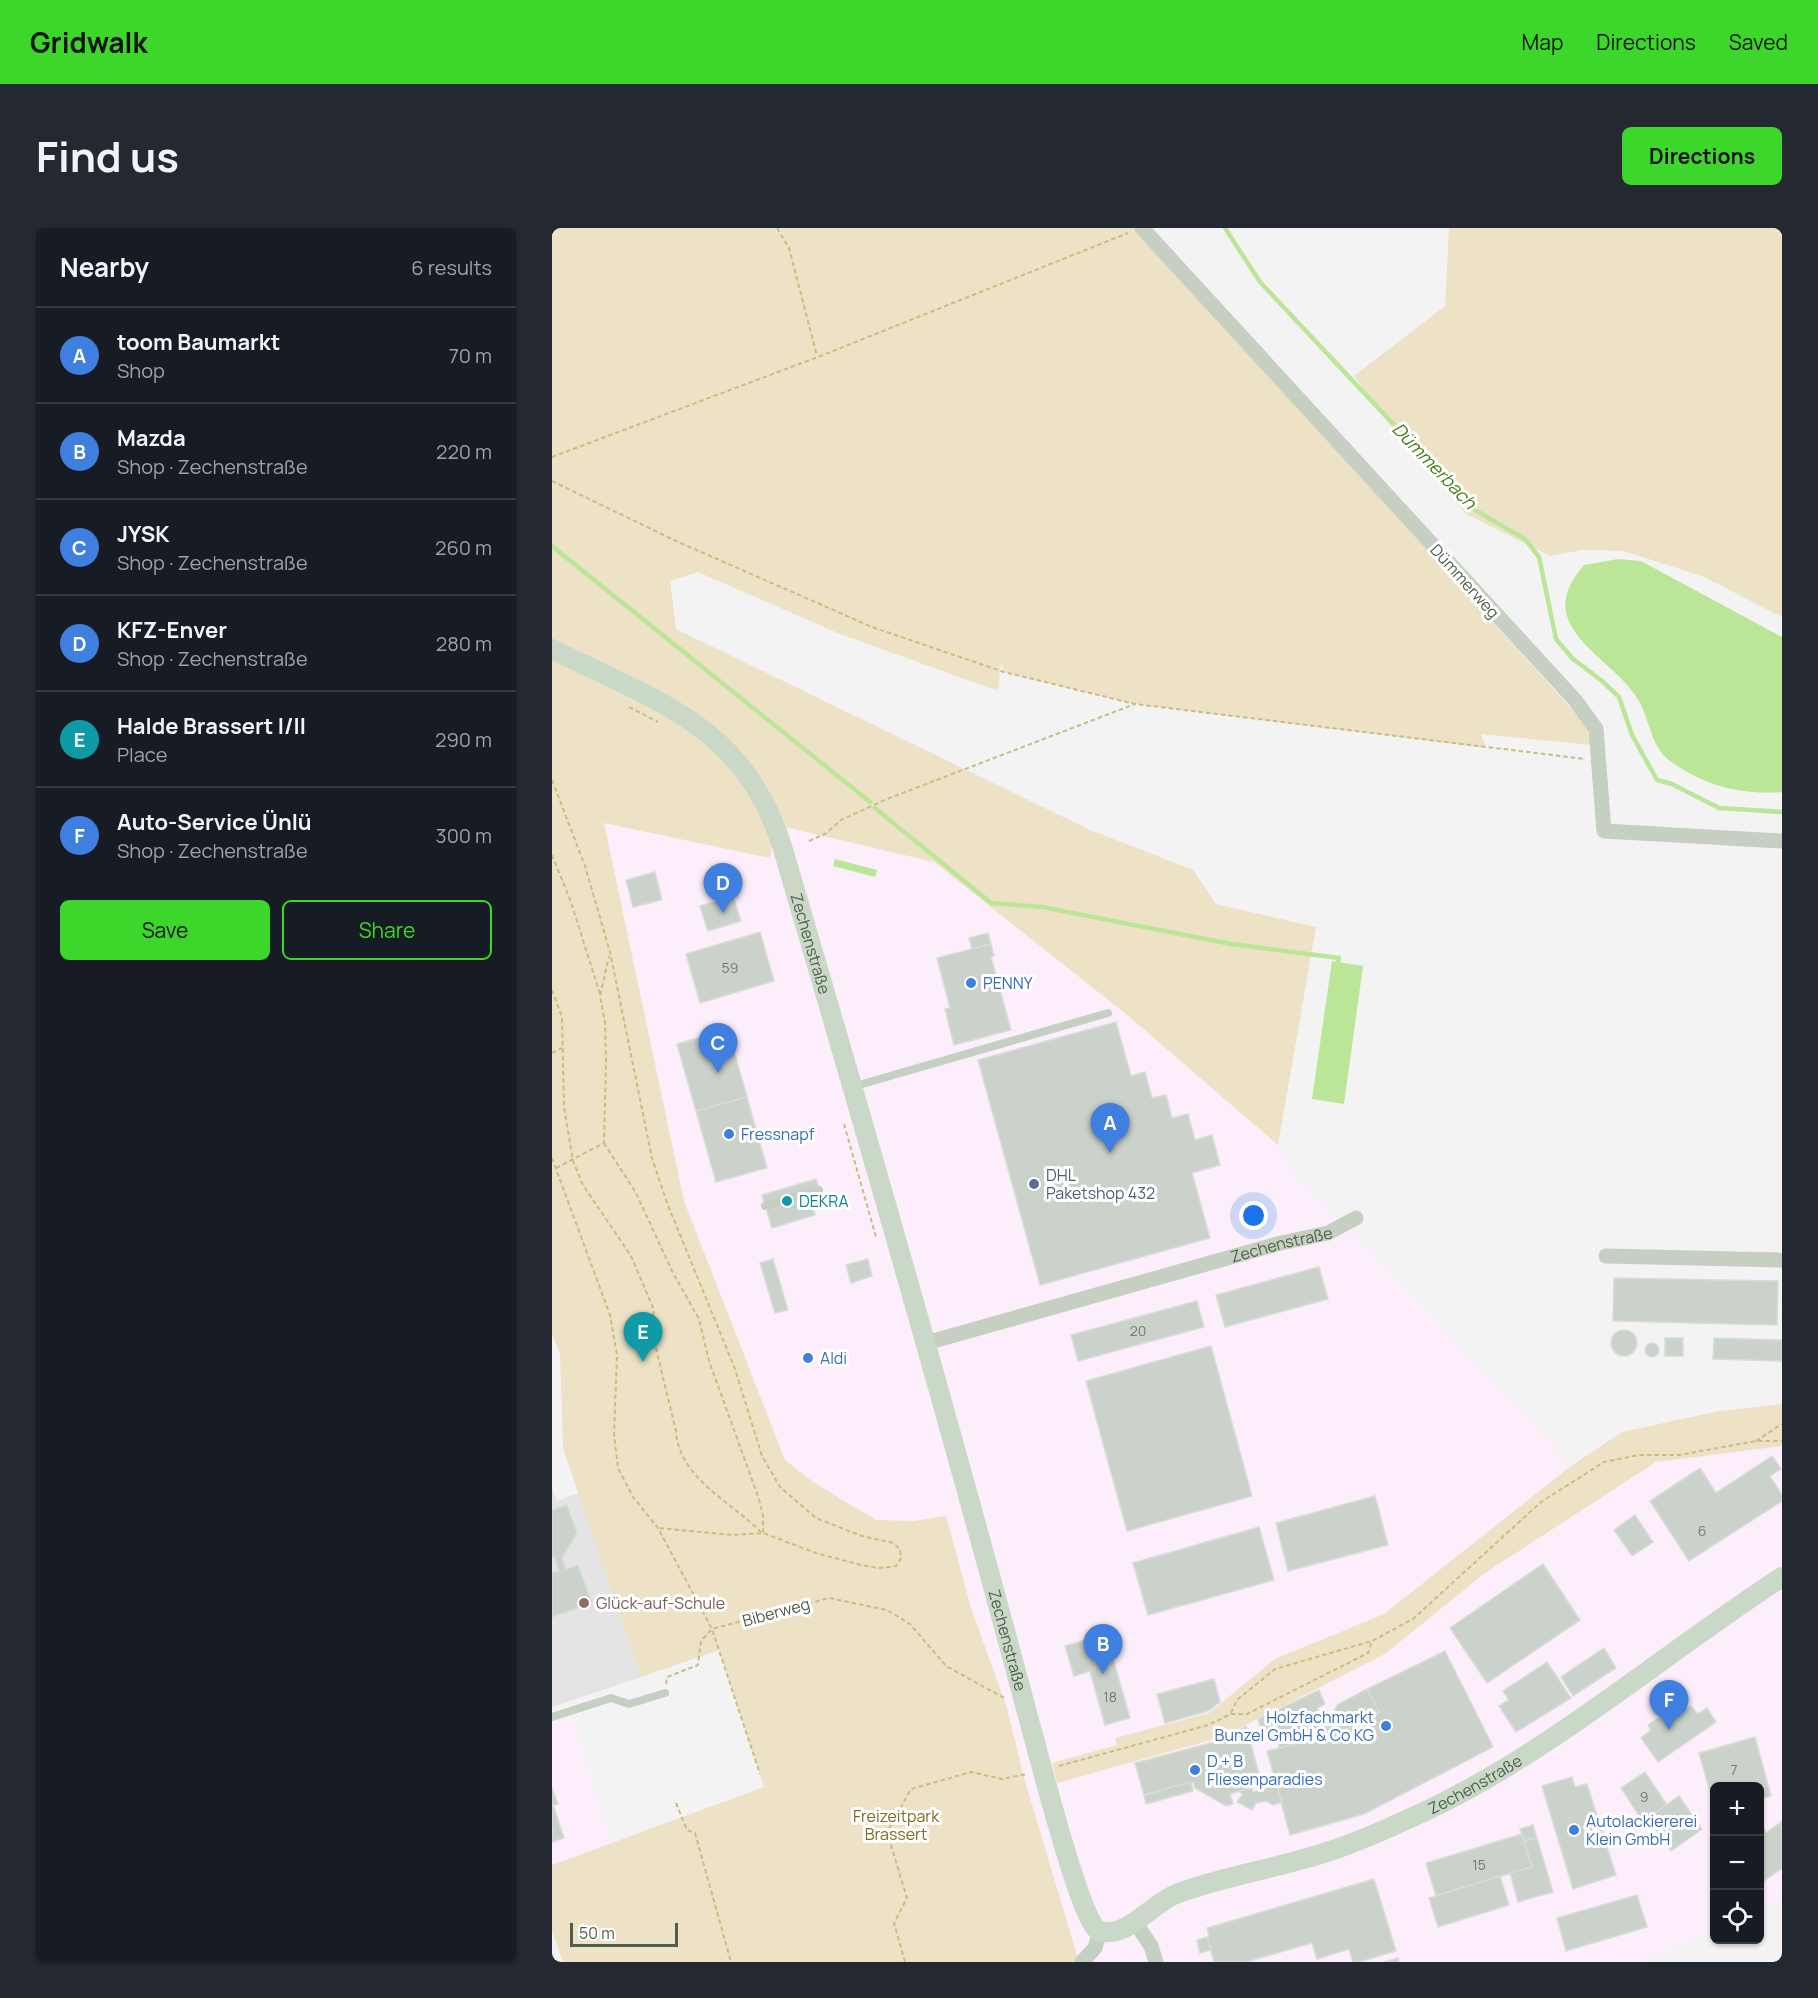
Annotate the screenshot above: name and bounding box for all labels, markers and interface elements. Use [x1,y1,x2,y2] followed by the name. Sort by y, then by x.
[30,23,147,61] text: Gridwalk
[1522,28,1563,56] text: Map
[1596,28,1696,56] text: Directions
[1729,28,1788,56] text: Saved
[36,127,179,185] text: Find us
[1622,127,1782,185] button: Directions
[60,249,149,285] text: Nearby
[411,254,492,281] text: 6 results
[117,327,280,357] text: toom Baumarkt
[73,342,86,369] text: A
[449,342,492,369] text: 70 m
[117,357,165,384] text: Shop
[1387,417,1483,515] water label: Dümmerbach
[117,423,186,453] text: Mazda
[73,438,86,465] text: B
[436,438,492,465] text: 220 m
[117,453,308,480] text: Shop · Zechenstraße
[117,519,170,549] text: JYSK
[72,534,87,561] text: C
[435,534,492,561] text: 260 m
[1426,539,1504,623] street label: Dümmerweg
[117,549,308,576] text: Shop · Zechenstraße
[117,615,227,645] text: KFZ-Enver
[72,630,87,657] text: D
[436,630,492,657] text: 280 m
[117,645,308,672] text: Shop · Zechenstraße
[117,711,306,741] text: Halde Brassert I/II
[74,726,85,753] text: E
[435,726,492,753] text: 290 m
[117,741,167,768] text: Place
[117,807,312,837] text: Auto-Service Ünlü
[74,822,85,849] text: F
[436,822,492,849] text: 300 m
[117,837,308,864] text: Shop · Zechenstraße
[704,864,742,913] pin: D
[785,890,836,997] street label: Zechenstraße
[60,900,270,960] button: Save
[282,900,492,960] button: Share
[722,958,738,977] house number: 59
[983,972,1033,994] place label: PENNY
[964,976,978,990] marker: PENNY
[698,1024,738,1073] pin: C
[1090,1104,1130,1153] pin: A
[741,1123,815,1145] place label: Fressnapf
[722,1127,736,1141] marker: Fressnapf
[1046,1164,1155,1204] place label: DHL Paketshop 432
[1027,1177,1041,1191] marker: DHL Paketshop 432
[799,1190,849,1212] place label: DEKRA
[780,1194,794,1208] marker: DEKRA
[1239,1201,1268,1230] your location
[1228,1221,1334,1268] street label: Zechenstraße
[624,1312,662,1362] pin: E
[1130,1321,1146,1340] house number: 20
[820,1347,847,1369] place label: Aldi
[801,1351,815,1365] marker: Aldi
[1698,1521,1706,1540] house number: 6
[983,1587,1032,1693] street label: Zechenstraße
[596,1592,725,1614] place label: Glück-auf-Schule
[740,1592,812,1632] street label: Biberweg
[577,1596,591,1610] marker: Glück-auf-Schule
[1084,1624,1122,1674] pin: B
[1650,1680,1688,1730] pin: F
[1103,1687,1117,1706] house number: 18
[1215,1706,1374,1746] place label: Holzfachmarkt Bunzel GmbH & Co KG
[1379,1719,1393,1733] marker: Holzfachmarkt Bunzel GmbH & Co KG
[1424,1749,1526,1819] street label: Zechenstraße
[1207,1750,1323,1790] place label: D + B Fliesenparadies
[1730,1760,1738,1779] house number: 7
[1188,1763,1202,1777] marker: D + B Fliesenparadies
[1710,1782,1764,1944] map controls
[1710,1782,1764,1836] button: +
[1640,1787,1648,1806] house number: 9
[853,1805,940,1845] park label: Freizeitpark Brassert
[1586,1810,1697,1850] place label: Autolackiererei Klein GmbH
[1567,1823,1581,1837] marker: Autolackiererei Klein GmbH
[1710,1836,1764,1890] button: −
[1472,1855,1486,1874] house number: 15
[1710,1890,1764,1944] button: locate
[570,1920,678,1948] scale bar
[579,1922,615,1944] text: 50 m

